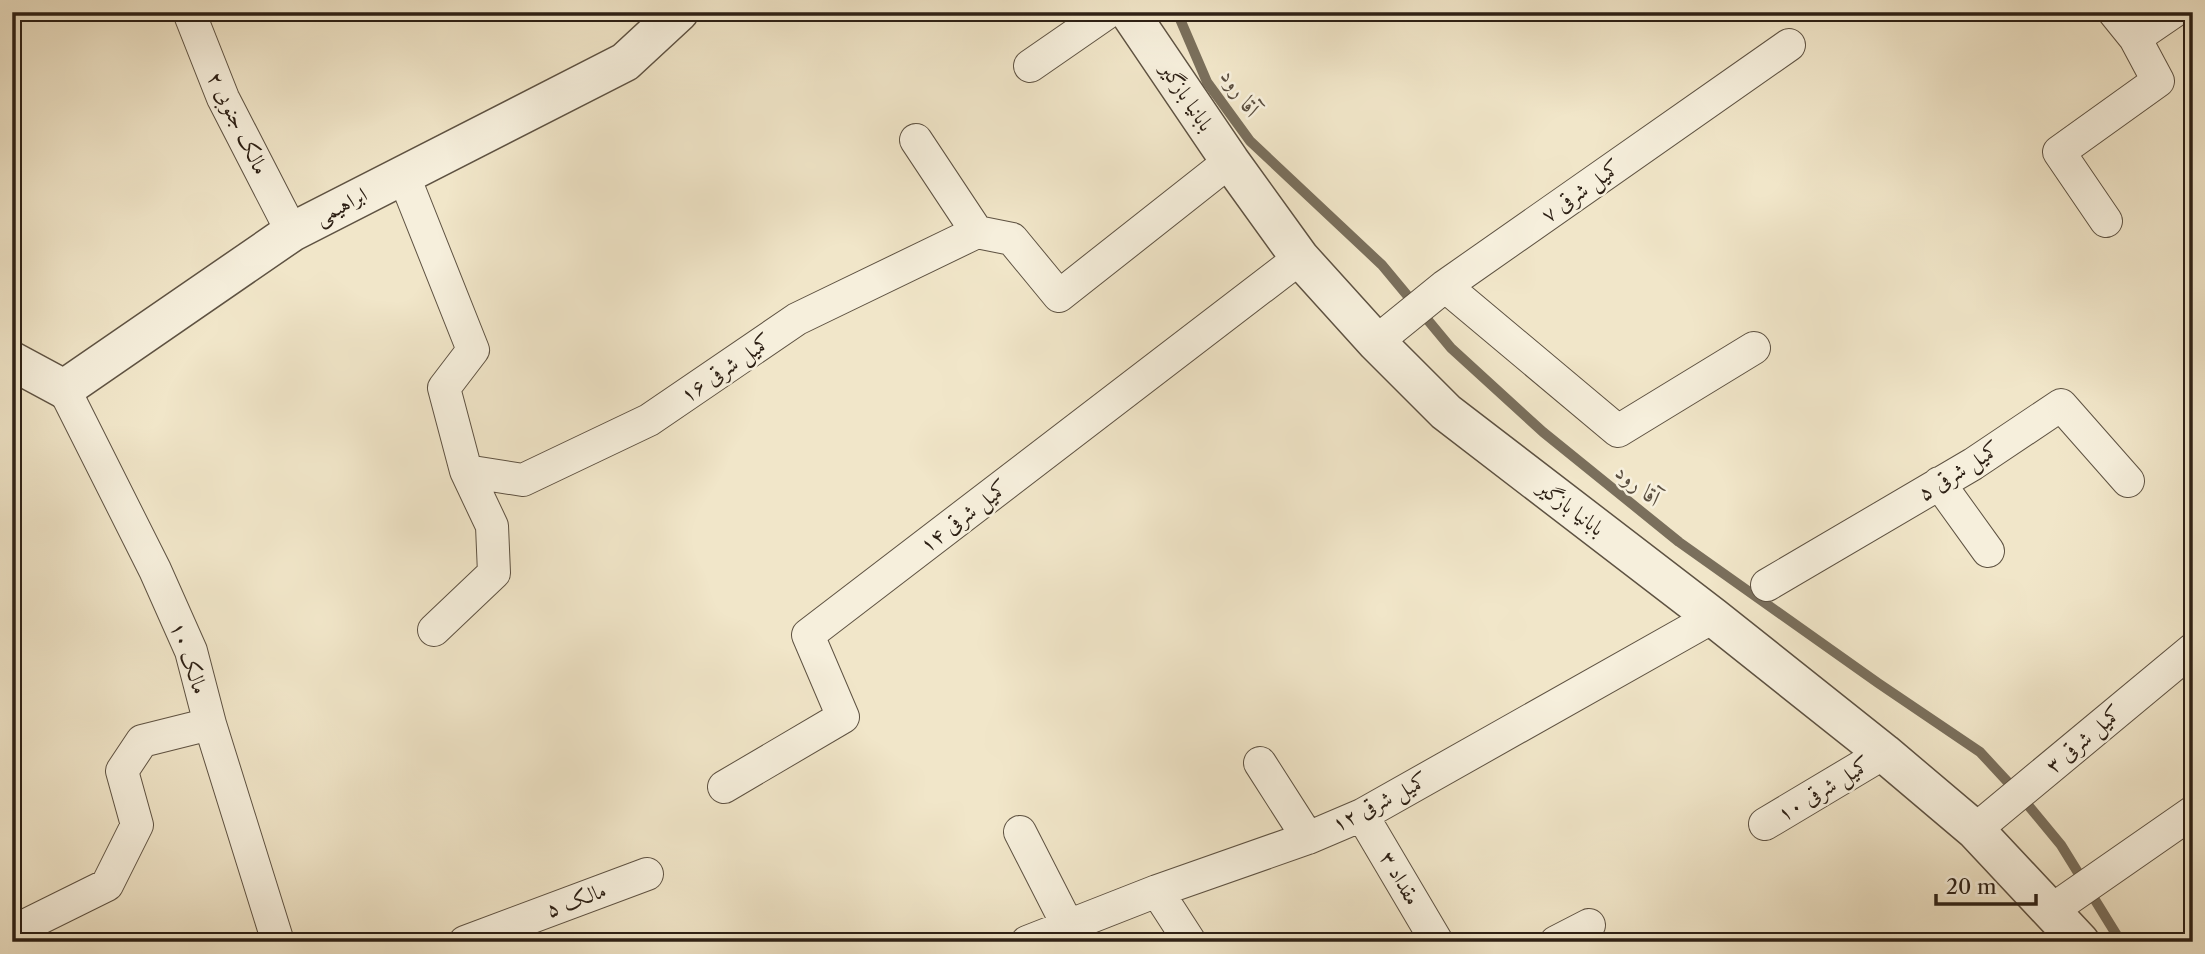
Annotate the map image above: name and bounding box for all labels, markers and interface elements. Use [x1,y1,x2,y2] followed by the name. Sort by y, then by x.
[1154,56,1219,136] street label: بابانیا بازگیر
[1215,64,1267,122] water label: آقا رود
[200,67,274,180] street label: مالک جنوبی ۲
[1536,154,1627,230] street label: کمیل شرقی ۷
[310,181,372,231] street label: ابراهیمی
[676,328,778,410] street label: کمیل شرقی ۱۶
[1913,436,2006,508] street label: کمیل شرقی ۵
[1610,458,1668,512] water label: آقا رود
[1531,473,1609,541] street label: بابانیا بازگیر
[915,474,1015,559] street label: کمیل شرقی ۱۴
[166,619,213,697] street label: مالک ۱۰
[2040,700,2129,780] street label: کمیل شرقی ۳
[1773,751,1876,829] street label: کمیل شرقی ۱۰
[1328,767,1433,839] street label: کمیل شرقی ۱۲
[1375,846,1426,909] street label: مقداد ۳
[1936,863,2035,907] scale bar
[1946,874,1997,899] text: 20 m
[542,877,609,922] street label: مالک ۵

